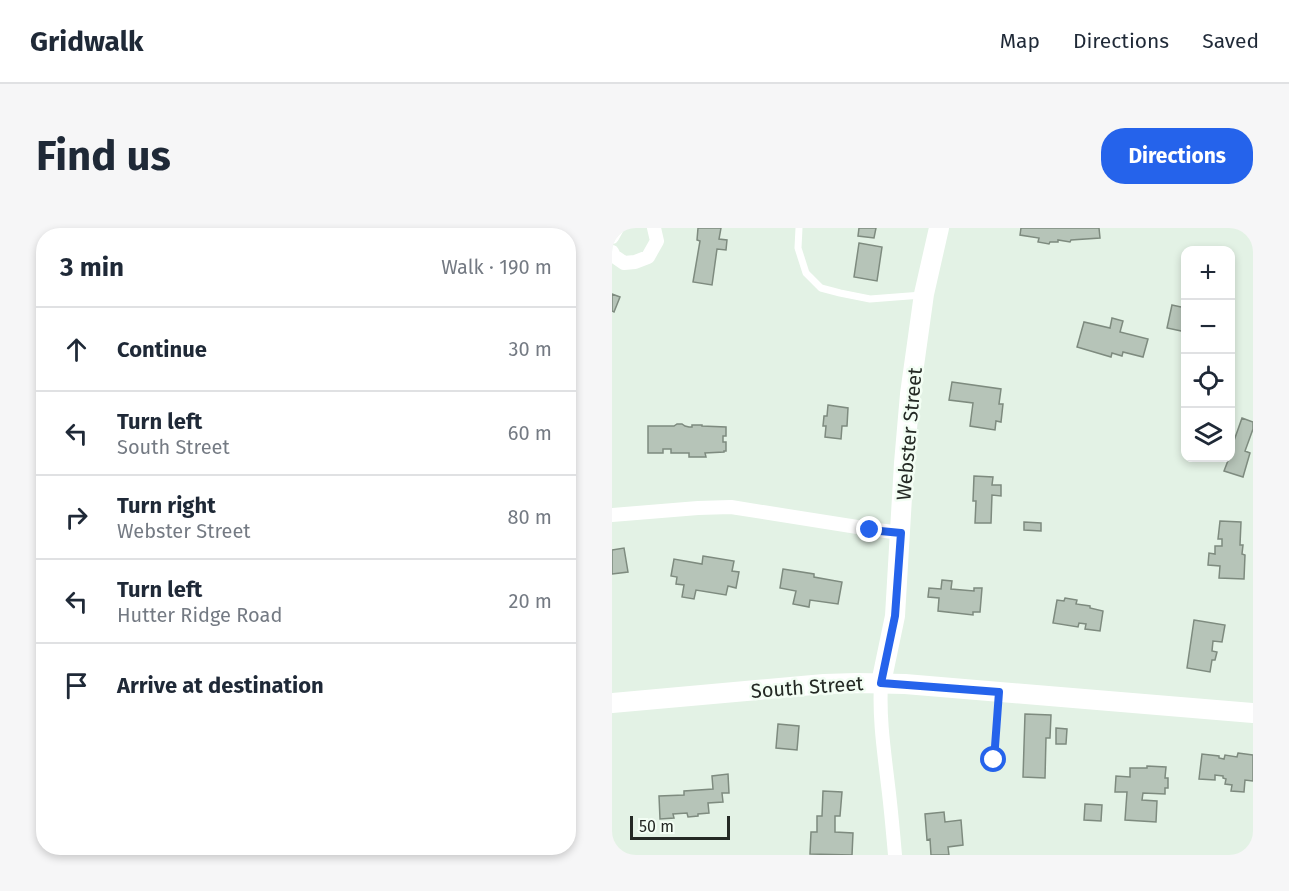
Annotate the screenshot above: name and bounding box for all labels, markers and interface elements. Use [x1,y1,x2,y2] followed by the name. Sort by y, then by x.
[30,25,143,58] text: Gridwalk
[1000,28,1040,54] text: Map
[1073,28,1169,54] text: Directions
[1202,28,1259,54] text: Saved
[1101,128,1253,184] button: Directions
[36,131,171,181] text: Find us
[1181,246,1235,462] map controls
[1181,246,1235,300] button: +
[60,252,124,283] text: 3 min
[441,255,552,279] text: Walk · 190 m
[1181,300,1235,354] button: −
[60,333,93,366] icon: ahead
[117,336,207,363] text: Continue
[508,337,552,361] text: 30 m
[1181,354,1235,408] button: locate
[891,366,927,502] street label: Webster Street
[117,408,202,435] text: Turn left
[1181,408,1235,462] button: layers
[60,417,93,450] icon: left
[508,421,552,445] text: 60 m
[117,435,230,459] text: South Street
[117,492,216,519] text: Turn right
[60,501,93,534] icon: right
[507,505,552,529] text: 80 m
[856,516,882,542] route end
[117,519,251,543] text: Webster Street
[117,576,202,603] text: Turn left
[60,585,93,618] icon: left
[509,589,552,613] text: 20 m
[117,603,282,627] text: Hutter Ridge Road
[60,669,93,702] icon: arrive
[750,671,865,703] street label: South Street
[117,672,324,699] text: Arrive at destination
[980,746,1006,772] route start
[630,813,730,840] scale bar
[639,817,674,836] text: 50 m

